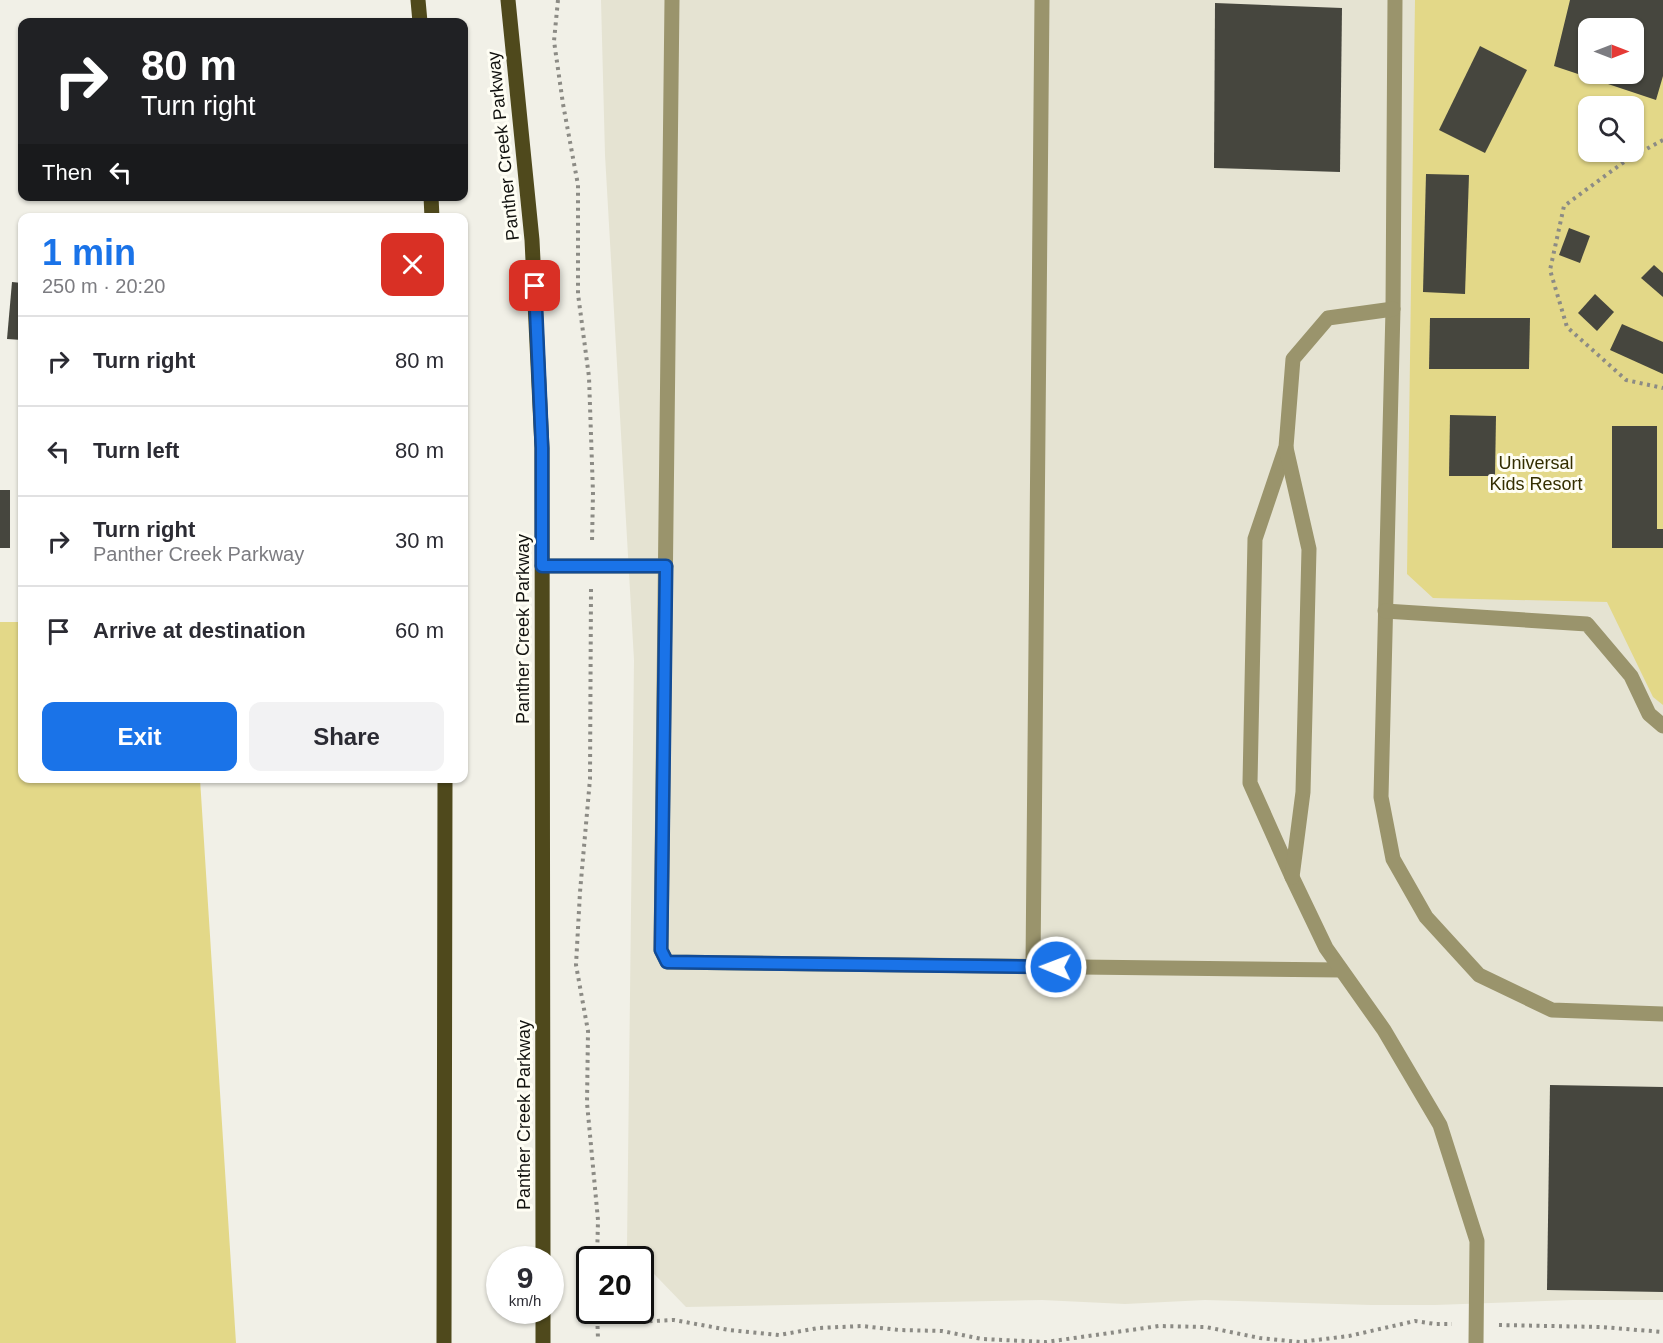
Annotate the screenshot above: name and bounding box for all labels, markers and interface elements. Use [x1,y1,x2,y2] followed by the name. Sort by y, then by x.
[1578,18,1644,84] north arrow
[1578,18,1644,162] map controls
[42,42,120,120] icon: right
[141,42,237,89] text: 80 m
[483,50,523,242] street label: Panther Creek Parkway
[141,91,256,121] text: Turn right
[1578,96,1644,162] button: search
[104,156,137,189] icon: left
[42,160,92,185] text: Then
[42,232,136,273] text: 1 min
[381,233,444,296] button: close
[509,260,560,311] pin
[518,269,551,302] icon: arrive
[42,275,165,297] text: 250 m · 20:20
[42,345,75,378] icon: right
[93,348,195,373] text: Turn right
[395,348,444,373] text: 80 m
[42,435,75,468] icon: left
[93,438,179,463] text: Turn left
[395,438,444,463] text: 80 m
[1489,453,1583,494] park label: Universal Kids Resort
[93,517,195,542] text: Turn right
[42,525,75,558] icon: right
[395,528,444,553] text: 30 m
[513,534,533,724] street label: Panther Creek Parkway
[93,543,304,565] text: Panther Creek Parkway
[42,615,75,648] icon: arrive
[93,618,306,643] text: Arrive at destination
[395,618,444,643] text: 60 m
[42,702,237,771] button: Exit
[249,702,444,771] button: Share
[1024,935,1088,999] position arrow
[514,1020,534,1210] street label: Panther Creek Parkway
[576,1246,654,1324] speed limit sign: 20
[517,1261,533,1294] text: 9
[509,1292,541,1309] text: km/h

